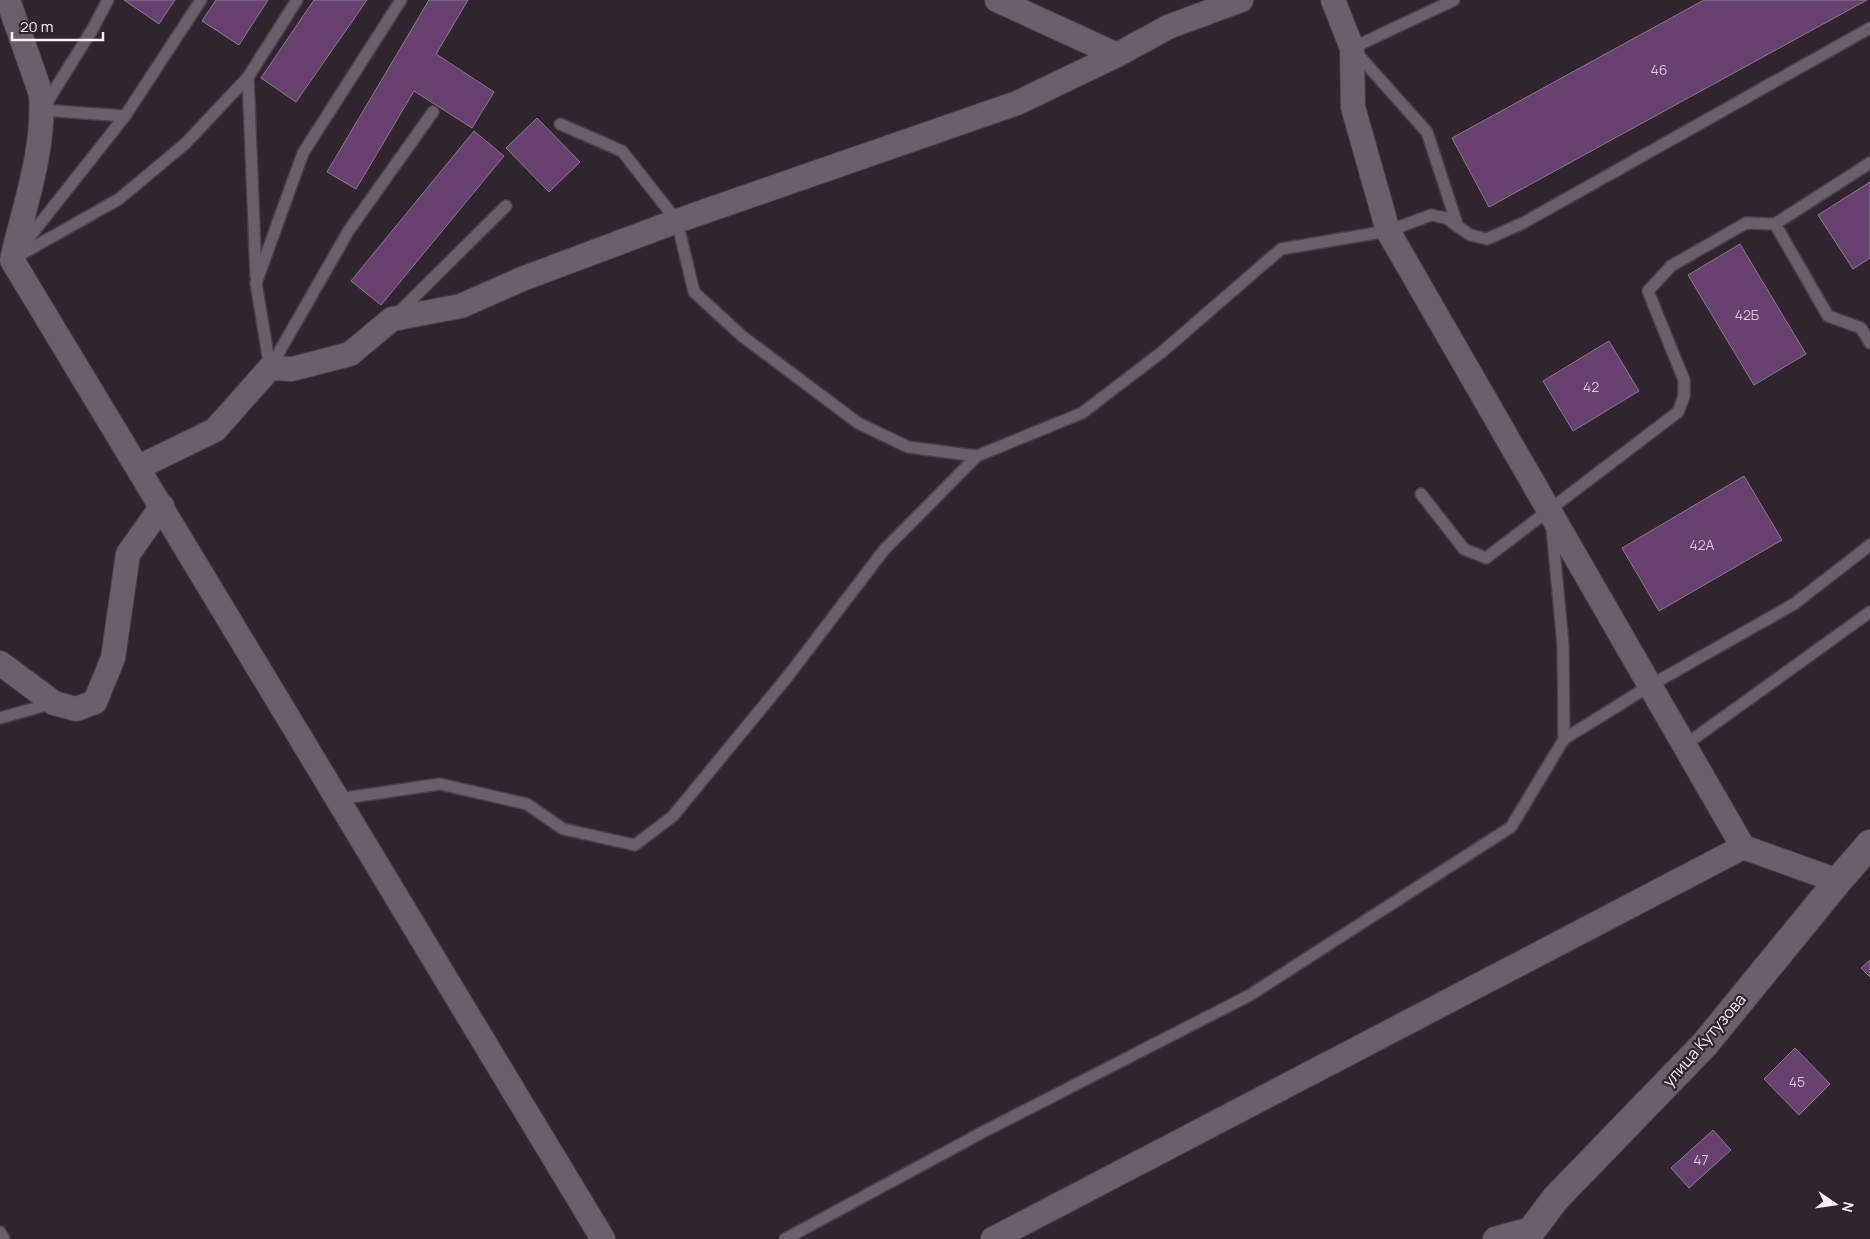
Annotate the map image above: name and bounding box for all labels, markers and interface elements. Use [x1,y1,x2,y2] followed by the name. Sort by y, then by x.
[12,10,104,42] scale bar
[20,16,53,37] text: 20 m
[1651,60,1667,79] house number: 46
[1735,305,1760,324] house number: 42Б
[1583,377,1599,396] house number: 42
[1690,535,1715,554] house number: 42А
[1657,989,1751,1091] street label: улица Кутузова
[1789,1072,1805,1091] house number: 45
[1693,1150,1709,1169] house number: 47
[1810,1179,1860,1229] north arrow
[1838,1200,1859,1214] text: N

